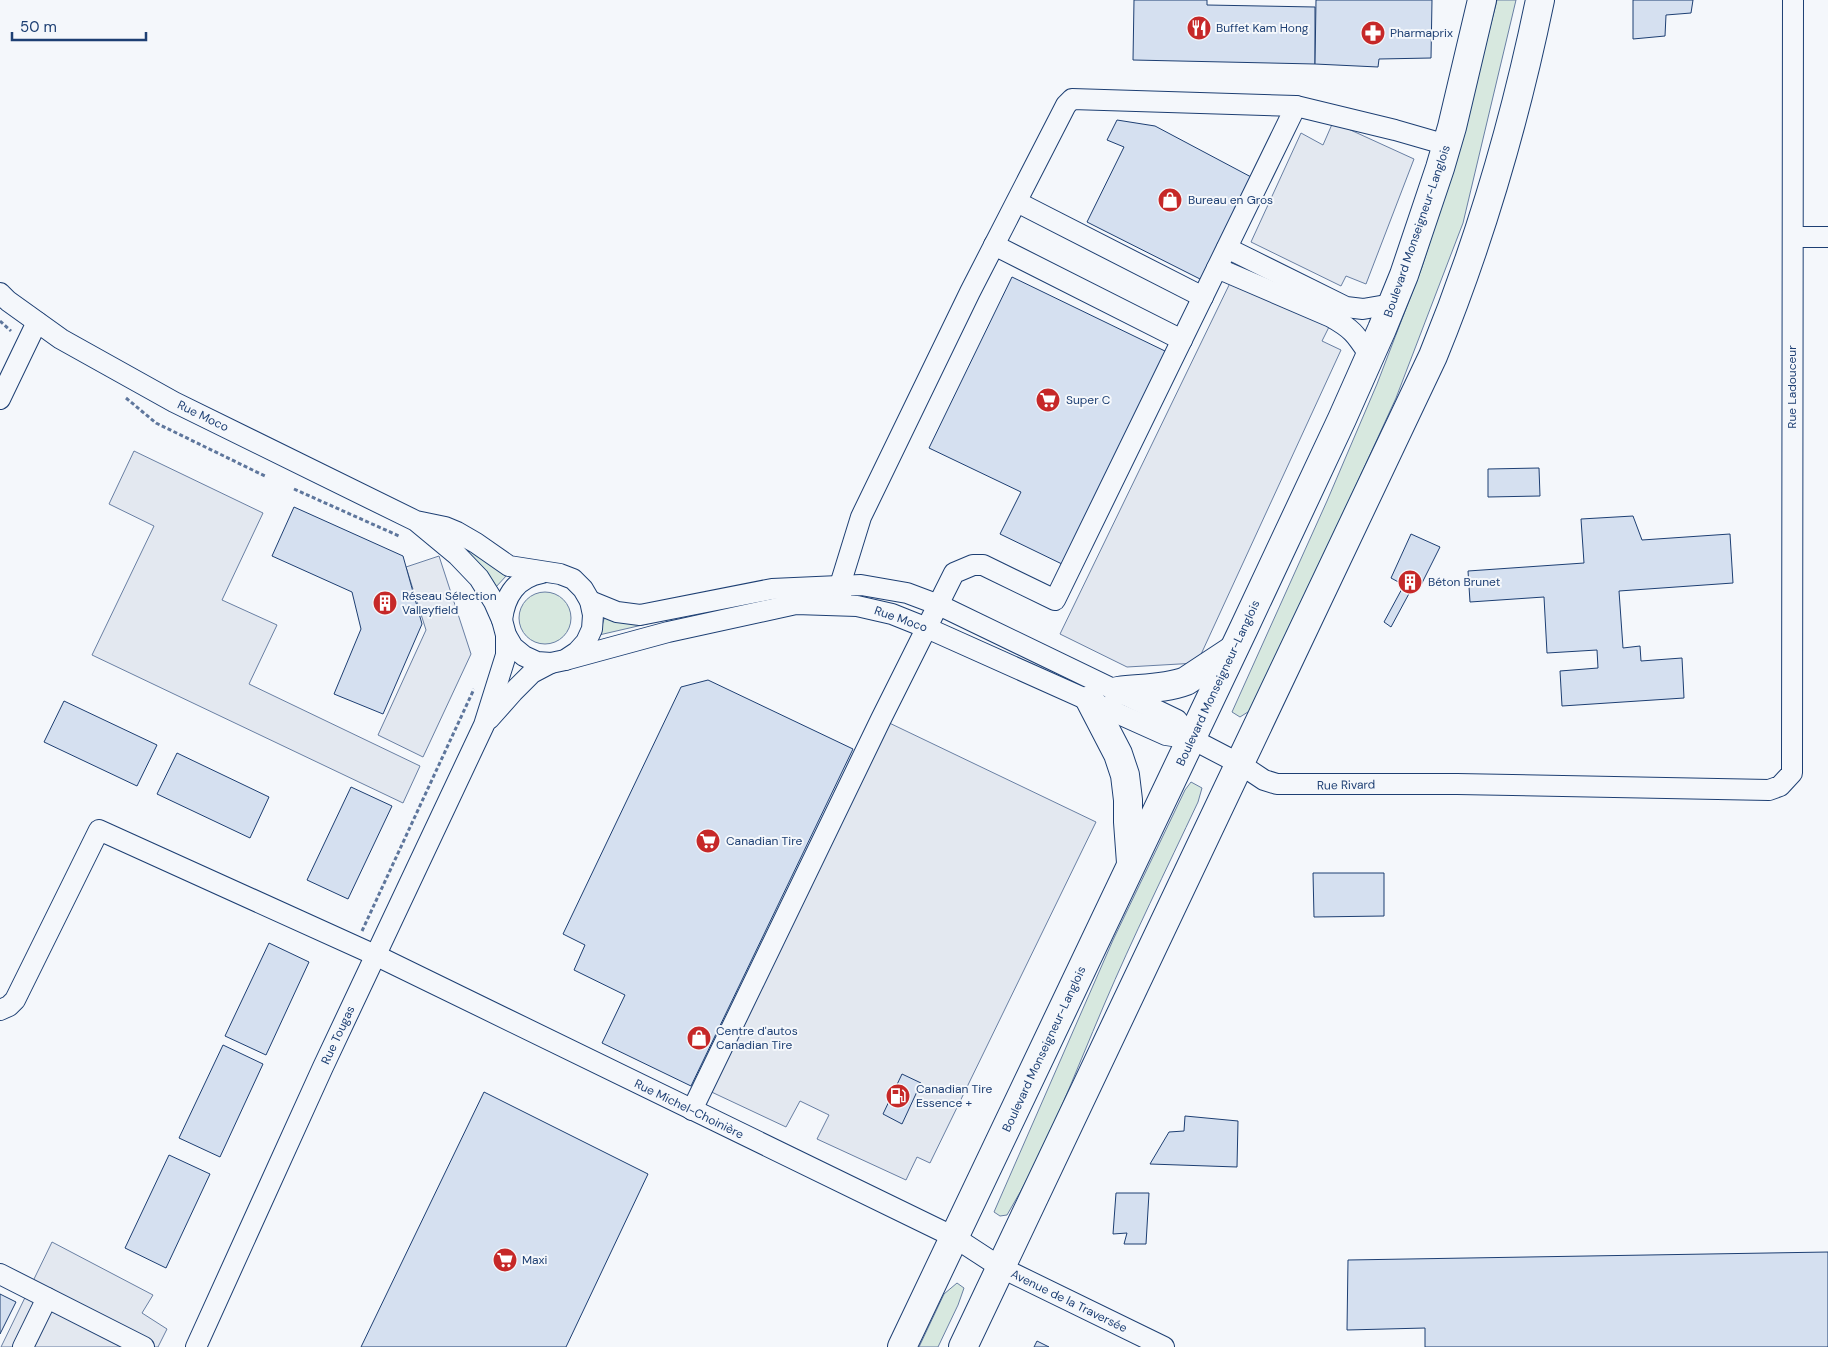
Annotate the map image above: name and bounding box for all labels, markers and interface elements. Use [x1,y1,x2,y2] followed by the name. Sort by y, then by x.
[12,10,146,42] scale bar
[1186,15,1212,41] restaurant icon: Buffet Kam Hong
[20,17,57,37] text: 50 m
[1216,20,1309,36] place label: Buffet Kam Hong
[1360,20,1386,46] pharmacy icon: Pharmaprix
[1390,25,1453,41] place label: Pharmaprix
[1380,143,1454,319] street label: Boulevard Monseigneur-Langlois
[1157,187,1183,213] shop icon: Bureau en Gros
[1188,192,1273,208] place label: Bureau en Gros
[1784,345,1800,429] street label: Rue Ladouceur
[1035,387,1061,413] supermarket icon: Super C
[1066,392,1111,408] place label: Super C
[175,397,231,435] street label: Rue Moco
[1397,569,1423,595] building icon: Béton Brunet
[1428,574,1501,590] place label: Béton Brunet
[402,588,497,618] place label: Réseau Sélection Valleyfield
[372,590,398,616] building icon: Réseau Sélection Valleyfield
[1172,598,1264,768] street label: Boulevard Monseigneur-Langlois
[872,602,930,636] street label: Rue Moco
[1317,776,1375,794] street label: Rue Rivard
[695,828,721,854] supermarket icon: Canadian Tire
[726,833,802,849] place label: Canadian Tire
[998,964,1090,1134] street label: Boulevard Monseigneur-Langlois
[317,1003,359,1067] street label: Rue Tougas
[716,1023,798,1053] place label: Centre d'autos Canadian Tire
[686,1025,712,1051] shop icon: Centre d'autos Canadian Tire
[632,1076,747,1143] street label: Rue Michel-Choinière
[916,1081,992,1111] place label: Canadian Tire Essence +
[885,1083,911,1109] fuel station icon: Canadian Tire Essence +
[492,1247,518,1273] supermarket icon: Maxi
[522,1252,548,1268] place label: Maxi
[1008,1266,1130,1336] street label: Avenue de la Traversée

